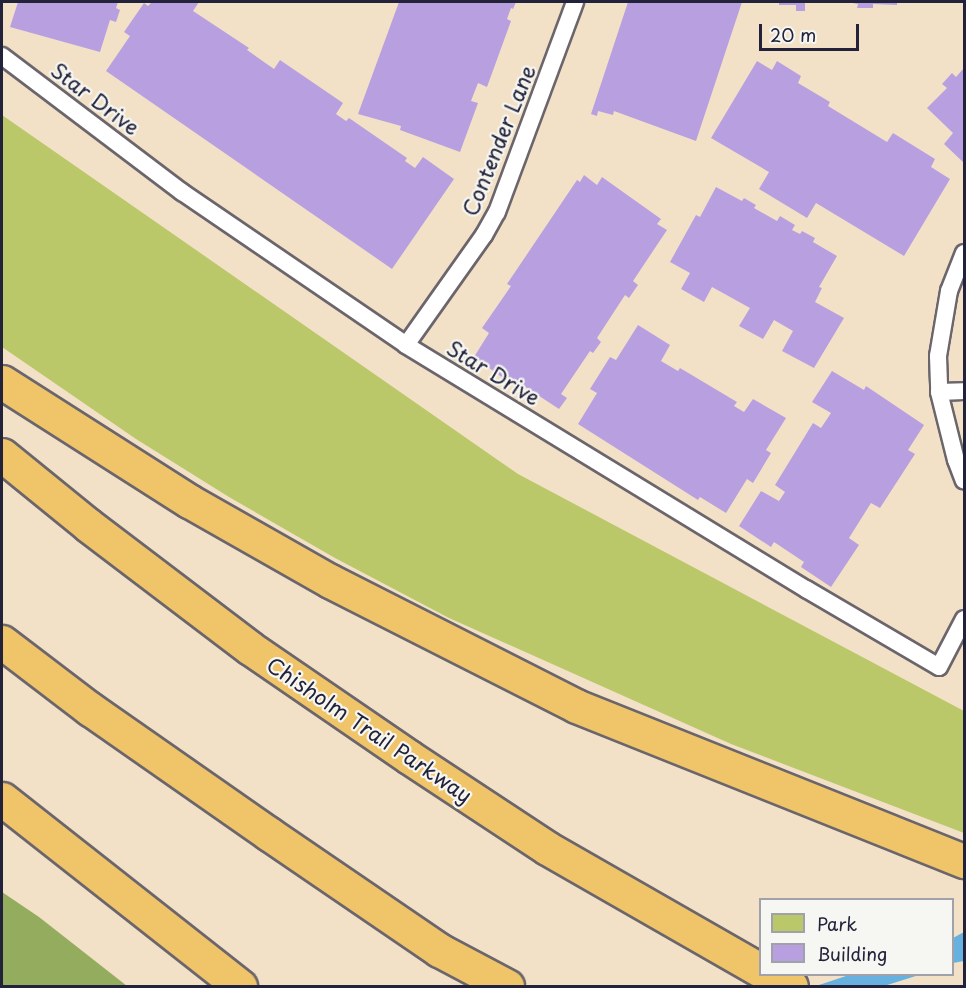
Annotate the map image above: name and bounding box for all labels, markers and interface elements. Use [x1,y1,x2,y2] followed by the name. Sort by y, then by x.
[762,12,862,50] scale bar
[770,21,816,48] text: 20 m
[47,56,145,140] street label: Star Drive
[456,61,540,219] street label: Contender Lane
[443,334,545,410] street label: Star Drive
[262,650,478,808] street label: Chisholm Trail Parkway
[759,898,954,976] legend
[817,910,857,937] text: Park
[817,940,887,967] text: Building

